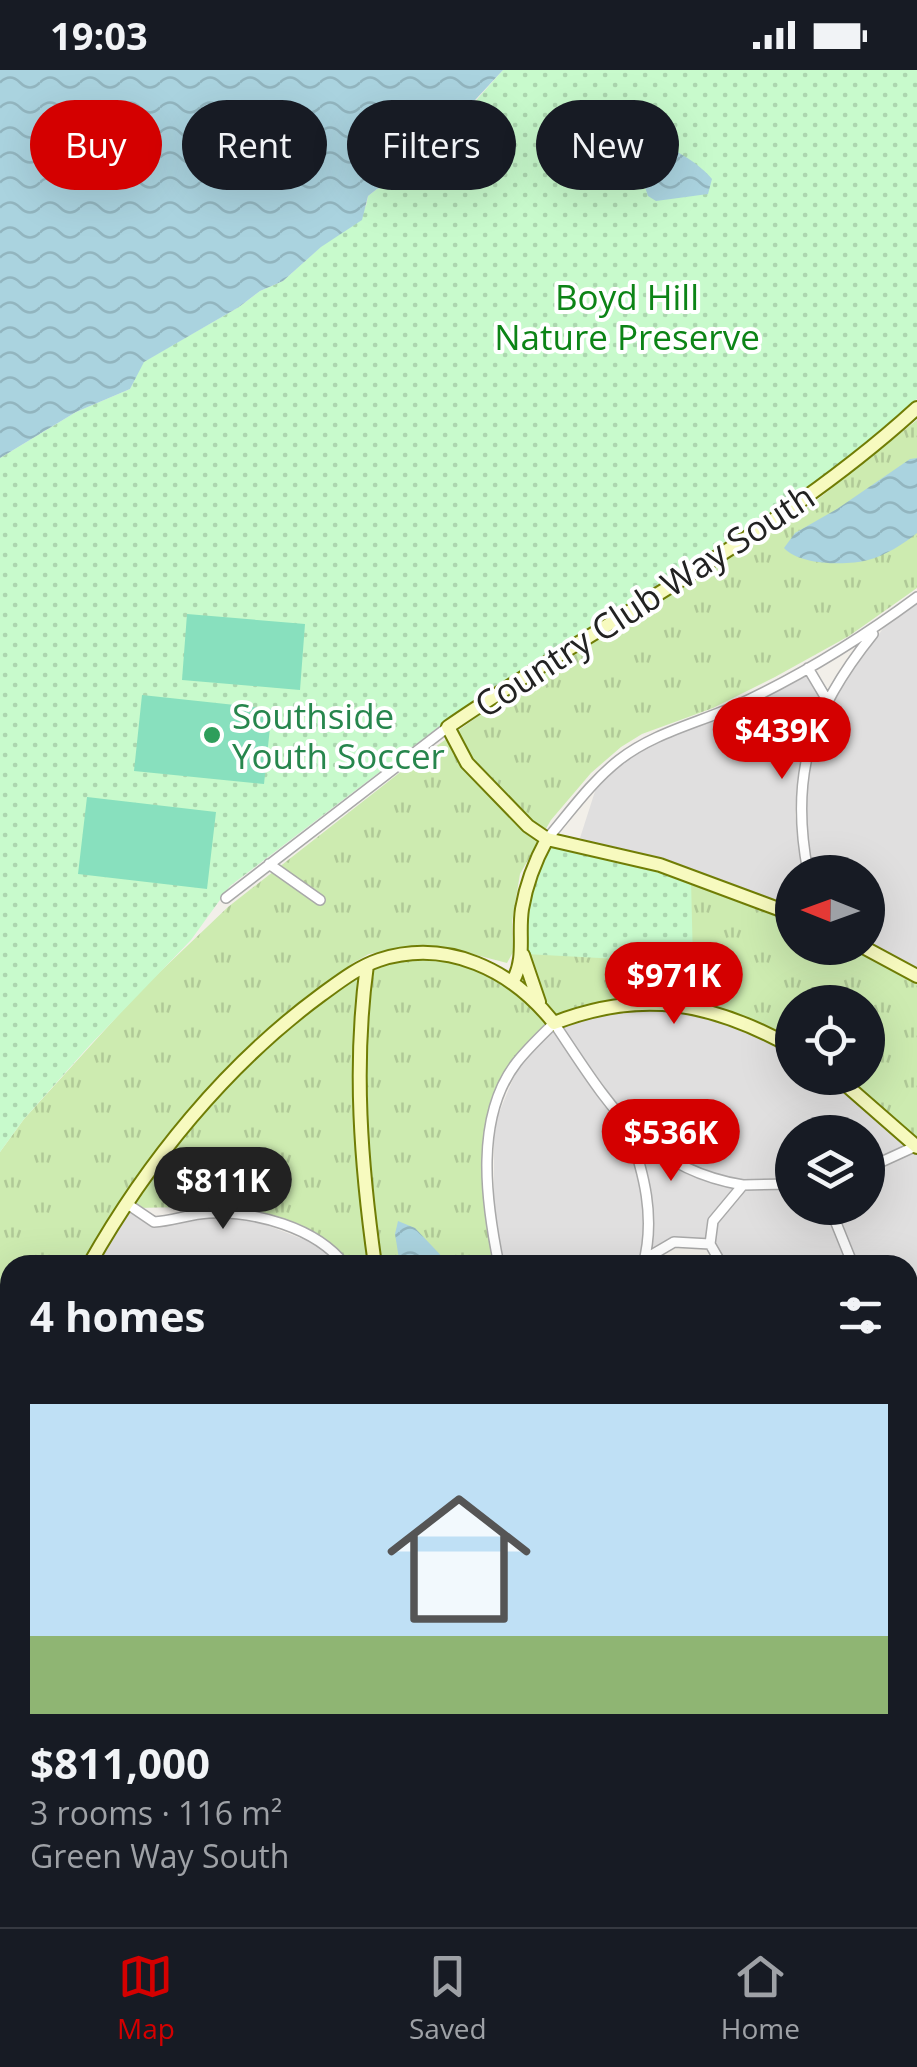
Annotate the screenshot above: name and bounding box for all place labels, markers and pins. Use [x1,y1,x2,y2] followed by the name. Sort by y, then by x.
[232,692,445,779] place label: Southside Youth Soccer
[712,697,852,782] pin: $439K
[201,724,223,746] marker: Southside Youth Soccer
[604,942,744,1027] pin: $971K
[601,1099,741,1184] pin: $536K
[153,1147,293,1232] pin: $811K

